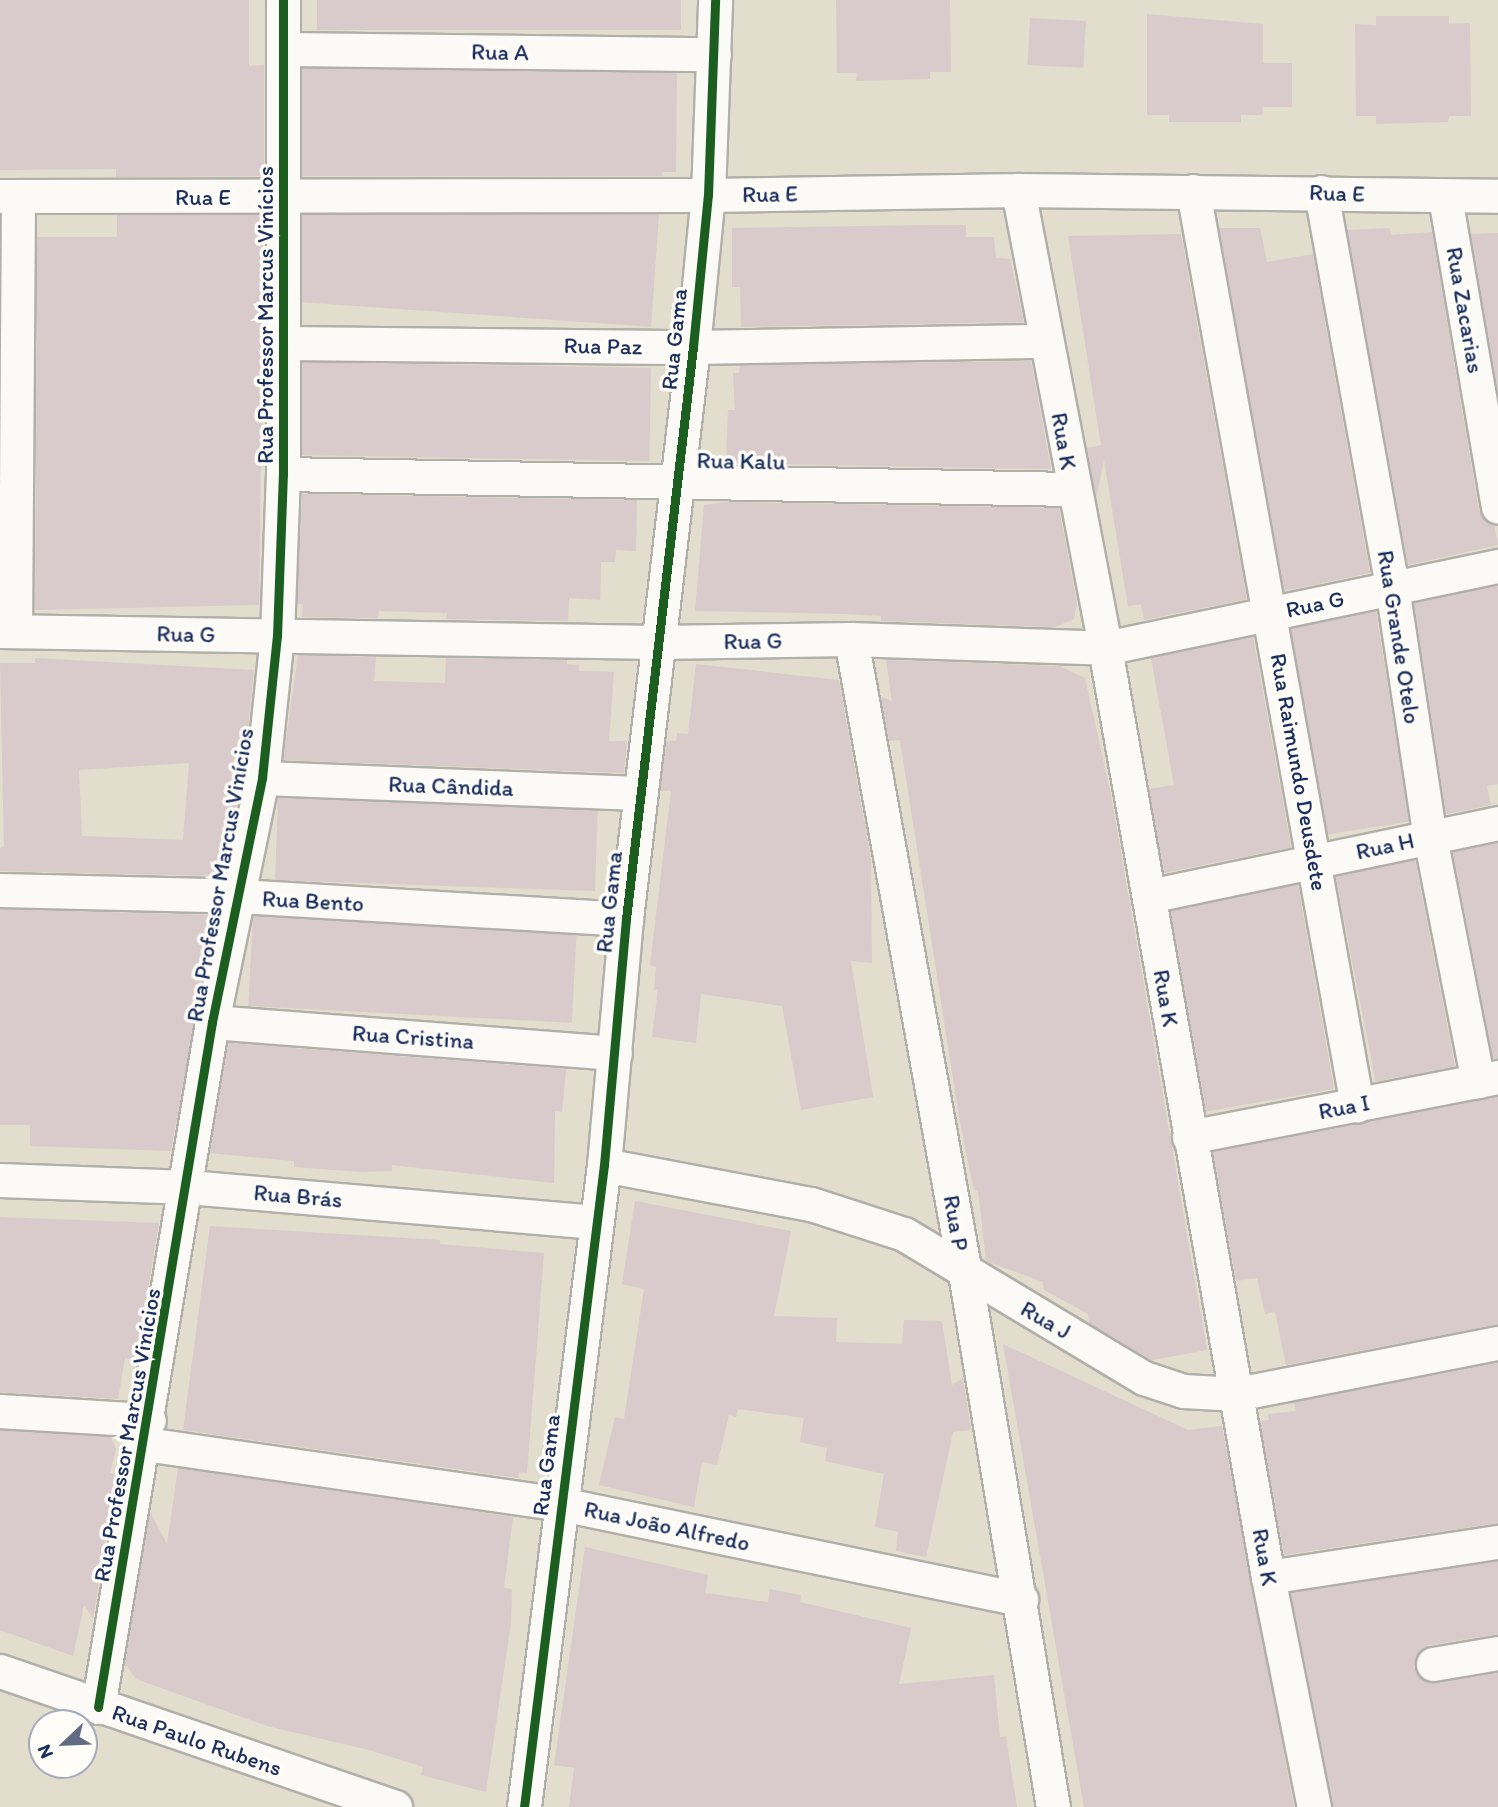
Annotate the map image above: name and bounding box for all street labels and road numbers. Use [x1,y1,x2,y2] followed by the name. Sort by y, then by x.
[471,38,529,66] street label: Rua A
[251,166,279,464] street label: Rua Professor Marcus Vinícios
[1309,178,1365,208] street label: Rua E
[742,180,798,208] street label: Rua E
[175,183,231,211] street label: Rua E
[1440,245,1490,375] street label: Rua Zacarias
[655,287,693,391] street label: Rua Gama
[564,332,642,360] street label: Rua Paz
[1045,410,1083,472] street label: Rua K
[696,446,786,476] street label: Rua Kalu
[1372,548,1426,726] street label: Rua Grande Otelo
[1283,584,1347,624] street label: Rua G
[156,620,216,648] street label: Rua G
[723,627,783,655] street label: Rua G
[1265,651,1333,893] street label: Rua Raimundo Deusdete
[181,726,259,1024] street label: Rua Professor Marcus Vinícios
[388,770,514,802] street label: Rua Cândida
[1353,826,1417,866] street label: Rua H
[590,850,628,954] street label: Rua Gama
[261,885,365,917] street label: Rua Bento
[1147,967,1185,1029] street label: Rua K
[351,1019,475,1055] street label: Rua Cristina
[1316,1089,1372,1125] street label: Rua I
[252,1178,344,1214] street label: Rua Brás
[938,1193,974,1253] street label: Rua P
[88,1286,166,1584] street label: Rua Professor Marcus Vinícios
[1016,1294,1076,1346] street label: Rua J
[526,1413,566,1517] street label: Rua Gama
[582,1495,752,1557] street label: Rua João Alfredo
[1246,1526,1284,1588] street label: Rua K
[110,1698,284,1782] street label: Rua Paulo Rubens

